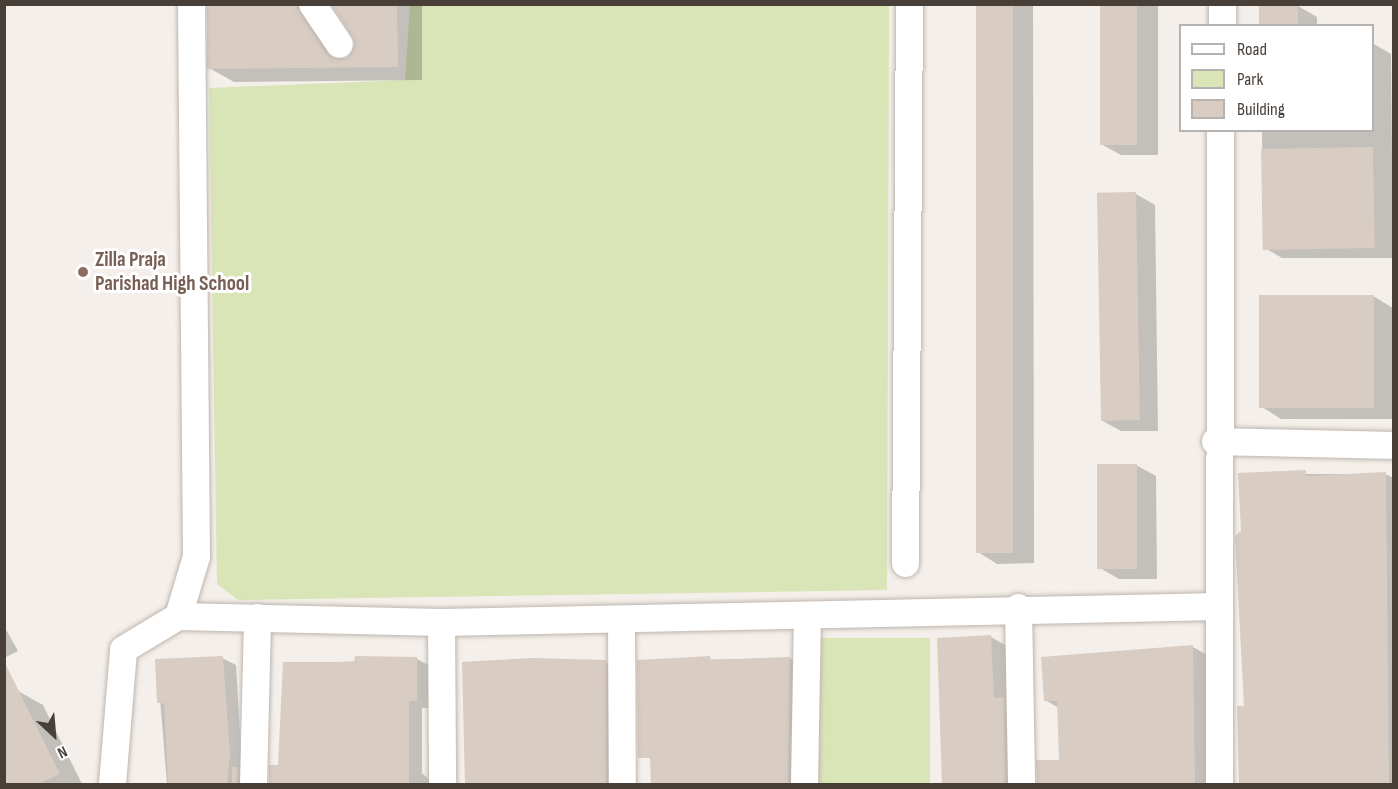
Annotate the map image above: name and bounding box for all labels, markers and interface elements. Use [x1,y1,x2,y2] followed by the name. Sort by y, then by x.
[1179,24,1374,132] legend
[1237,39,1267,60] text: Road
[1237,69,1263,90] text: Park
[1237,99,1285,120] text: Building
[95,247,249,297] place label: Zilla Praja Parishad High School
[76,265,90,279] marker: Zilla Praja Parishad High School
[24,705,84,765] north arrow
[54,741,70,762] text: N

